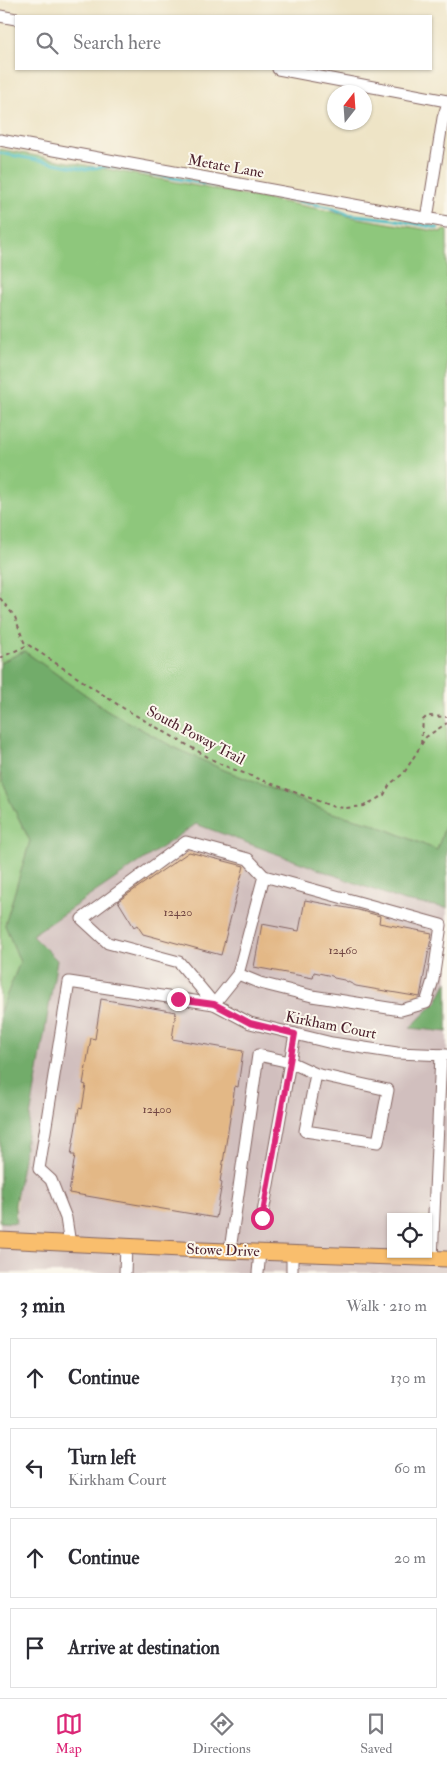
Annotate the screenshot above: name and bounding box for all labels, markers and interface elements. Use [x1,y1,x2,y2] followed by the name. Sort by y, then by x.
[15,15,432,70] search box
[33,29,61,57] icon: search
[73,31,161,55] text: Search here
[327,85,372,130] north arrow
[186,150,265,183] street label: Metate Lane
[143,702,248,769] street label: South Poway Trail
[163,905,193,920] house number: 12420
[328,943,358,958] house number: 12460
[167,988,190,1011] route end
[284,1007,378,1044] street label: Kirkham Court
[142,1102,172,1117] house number: 12400
[251,1207,274,1230] route start
[387,1213,432,1258] map controls
[387,1213,432,1258] button: locate
[186,1240,260,1261] street label: Stowe Drive
[20,1292,65,1319] text: 3 min
[346,1296,427,1316] text: Walk · 210 m
[21,1364,49,1392] icon: ahead
[68,1366,139,1390] text: Continue
[390,1368,426,1388] text: 130 m
[68,1446,136,1470] text: Turn left
[21,1454,49,1482] icon: left
[394,1458,426,1478] text: 60 m
[68,1470,167,1490] text: Kirkham Court
[21,1544,49,1572] icon: ahead
[68,1546,139,1570] text: Continue
[394,1548,426,1568] text: 20 m
[21,1634,49,1662] icon: arrive
[68,1636,220,1660] text: Arrive at destination
[55,1710,83,1757] tab: Map
[192,1710,251,1757] tab: Directions
[360,1710,392,1757] tab: Saved

